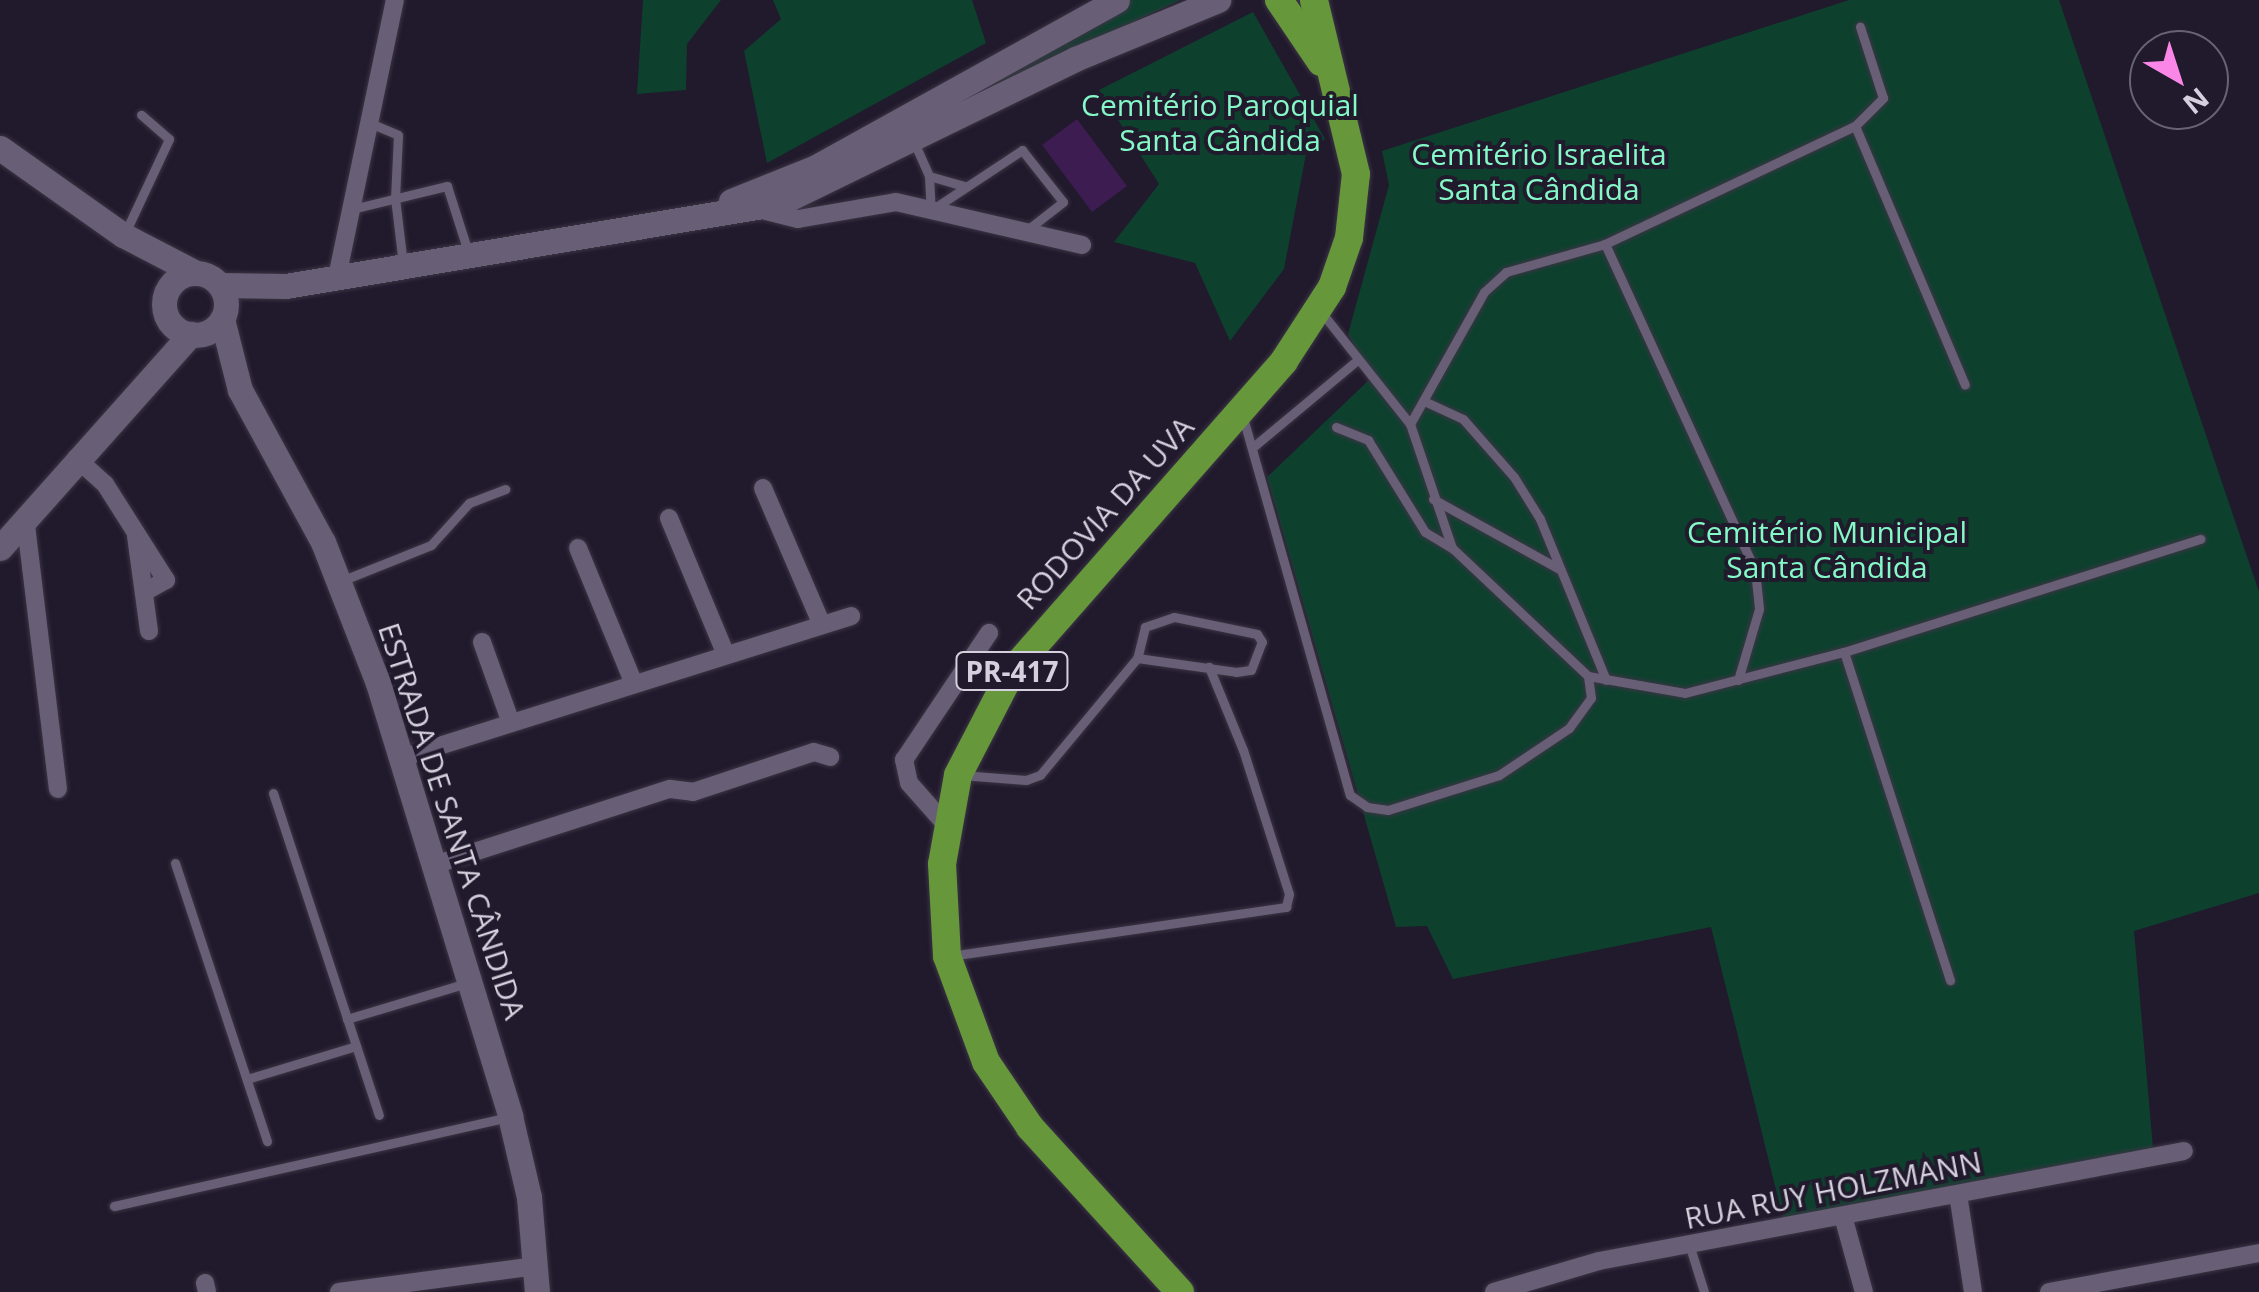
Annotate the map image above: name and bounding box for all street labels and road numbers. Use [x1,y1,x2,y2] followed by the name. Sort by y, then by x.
[1009,409,1201,617] street label: RODOVIA DA UVA
[371,618,533,1024] street label: ESTRADA DE SANTA CÂNDIDA
[954,648,1070,694] road number: PR-417
[1682,1144,1984,1236] street label: RUA RUY HOLZMANN

